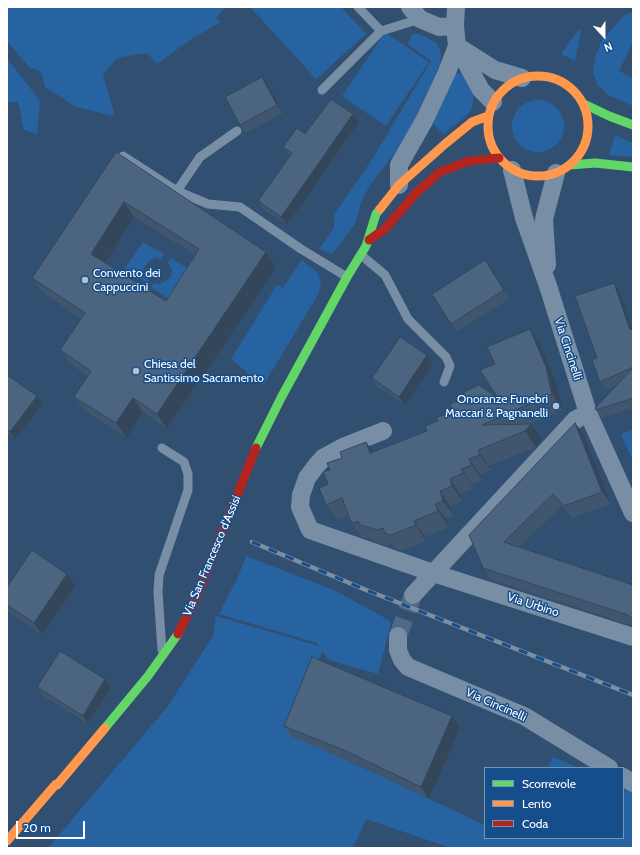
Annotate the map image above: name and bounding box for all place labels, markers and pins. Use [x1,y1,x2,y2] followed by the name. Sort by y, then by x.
[93,266,161,294] place label: Convento dei Cappuccini
[80,275,90,285] marker: Convento dei Cappuccini
[144,357,264,385] place label: Chiesa del Santissimo Sacramento
[131,366,141,376] marker: Chiesa del Santissimo Sacramento
[445,392,548,420] place label: Onoranze Funebri Maccari & Pagnanelli
[551,401,561,411] marker: Onoranze Funebri Maccari & Pagnanelli

